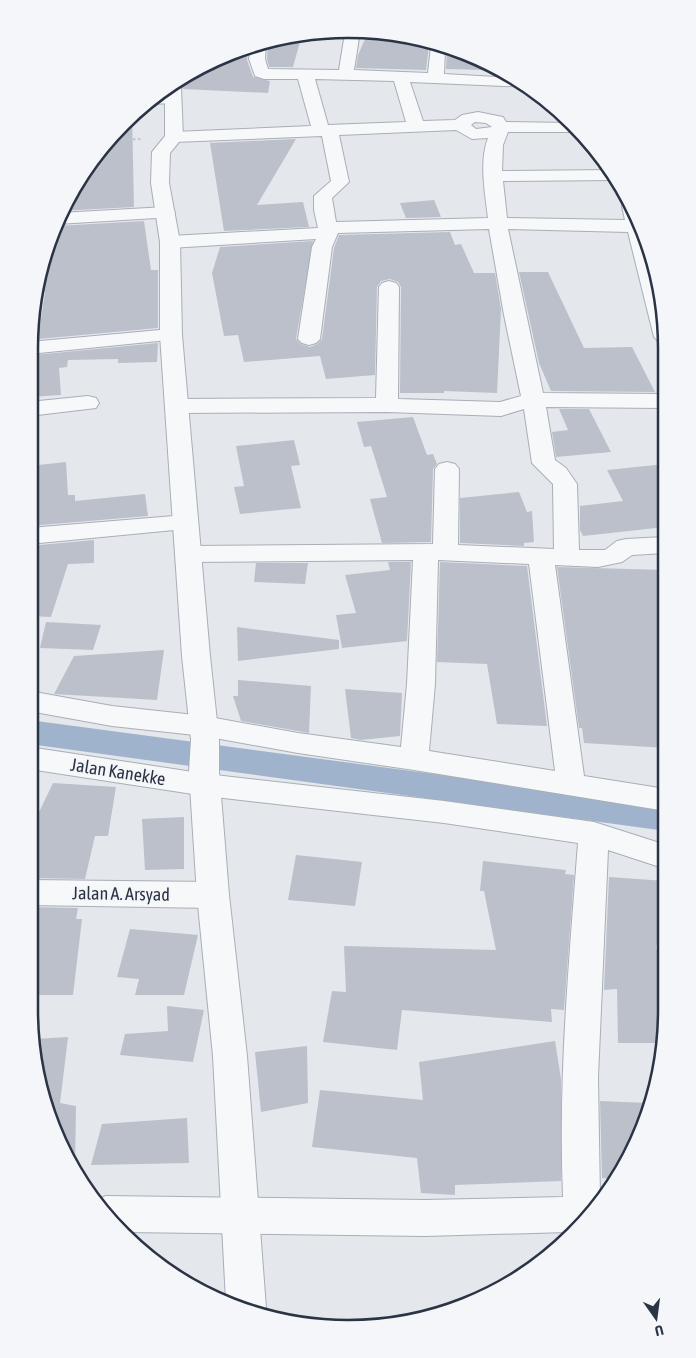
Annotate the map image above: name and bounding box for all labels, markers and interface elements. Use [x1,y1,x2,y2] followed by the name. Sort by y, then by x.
[69,754,167,789] street label: Jalan Kanekke
[72,882,170,905] street label: Jalan A. Arsyad
[631,1293,681,1343] north arrow
[653,1322,665,1339] text: U

